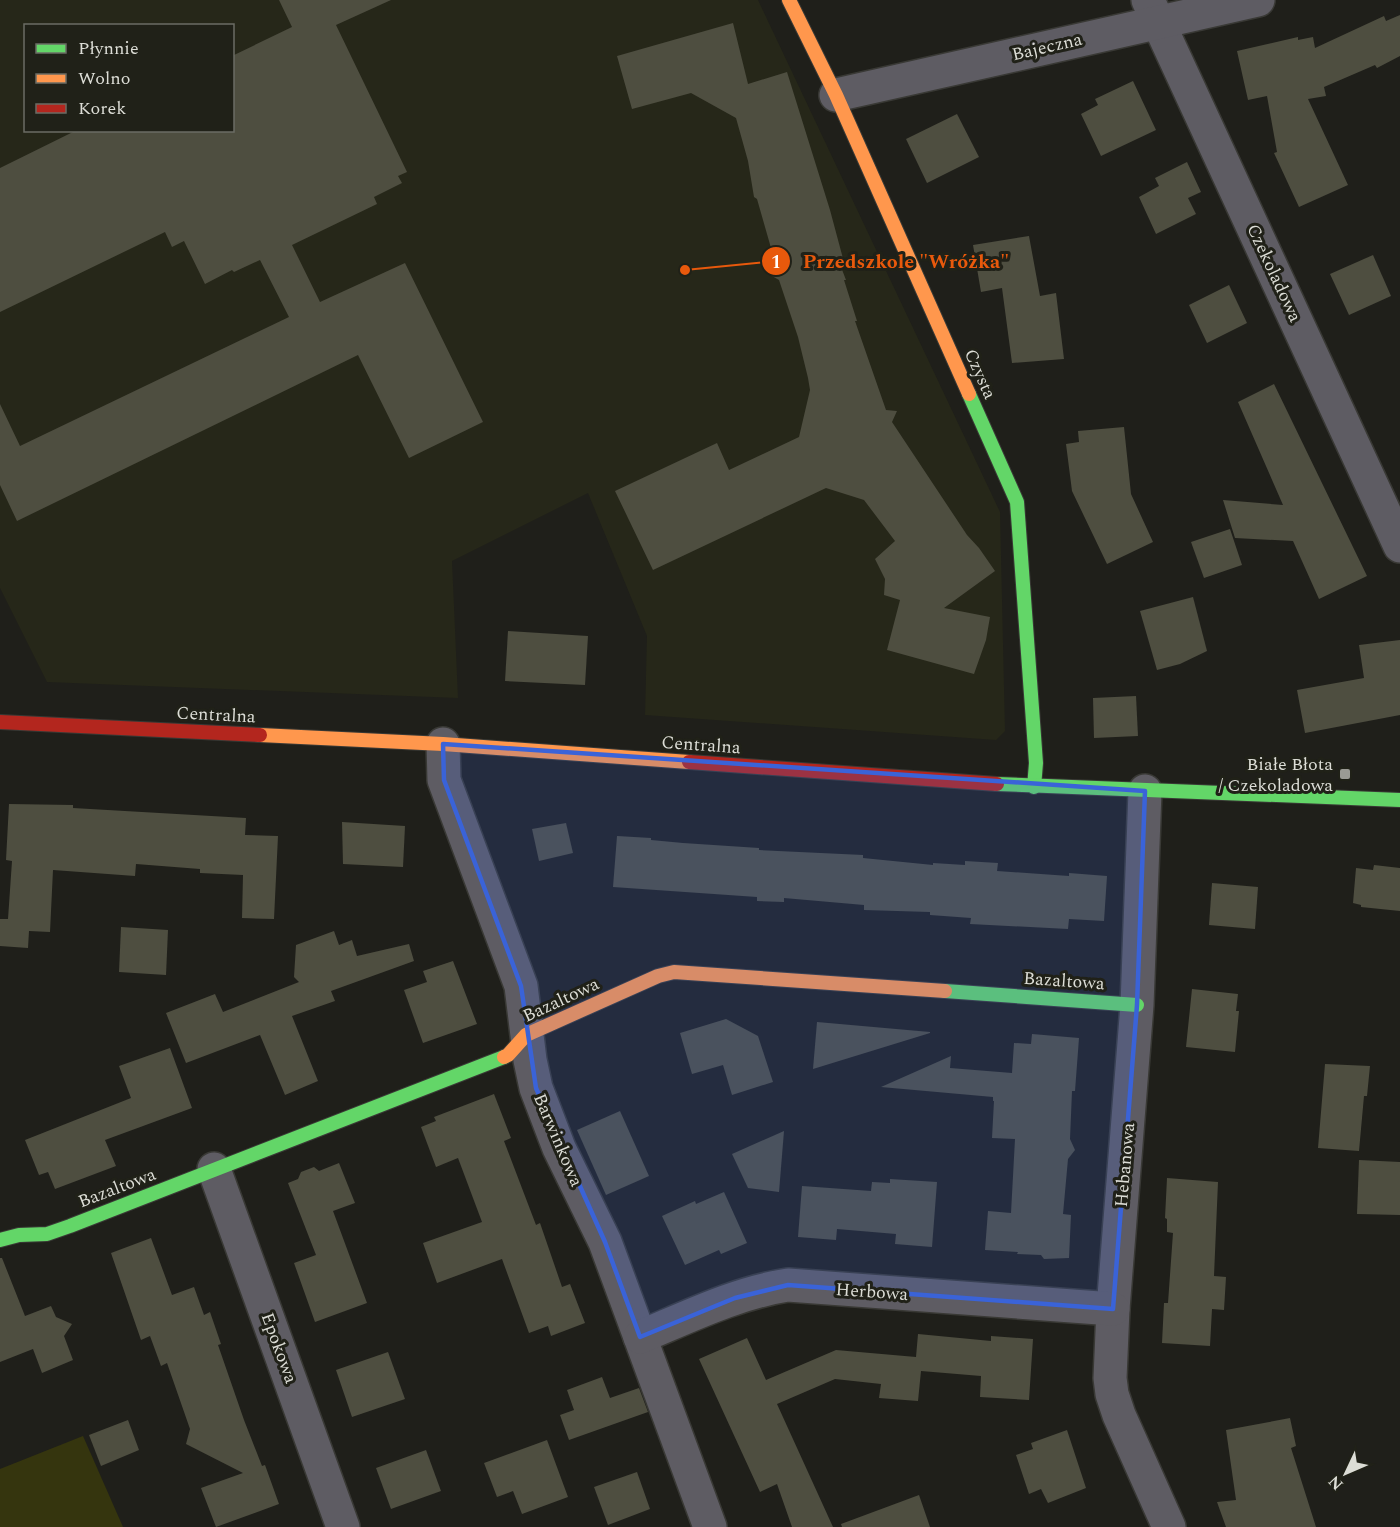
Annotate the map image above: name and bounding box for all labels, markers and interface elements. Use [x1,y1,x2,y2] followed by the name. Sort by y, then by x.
[24,24,234,132] legend
[1009,26,1085,68] street label: Bajeczna
[78,35,139,62] text: Płynnie
[78,65,131,92] text: Wolno
[78,95,126,122] text: Korek
[1239,219,1309,327] street label: Czekoladowa
[761,242,1022,280] callout: Przedszkole "Wróżka"
[803,247,1009,277] text: Przedszkole "Wróżka"
[771,249,781,276] text: 1
[957,344,1003,404] street label: Czysta
[176,699,257,731] street label: Centralna
[660,729,742,761] street label: Centralna
[1218,751,1333,799] place label: Białe Błota / Czekoladowa
[1338,767,1352,781] marker: Białe Błota / Czekoladowa
[1022,965,1106,997] street label: Bazaltowa
[518,970,604,1029] street label: Bazaltowa
[526,1089,590,1191] street label: Barwinkowa
[1108,1121,1142,1208] street label: Hebanowa
[74,1161,160,1215] street label: Bazaltowa
[835,1276,909,1308] street label: Herbowa
[254,1309,304,1387] street label: Epokowa
[1316,1443,1376,1503] north arrow
[1323,1470,1349,1496] text: N

